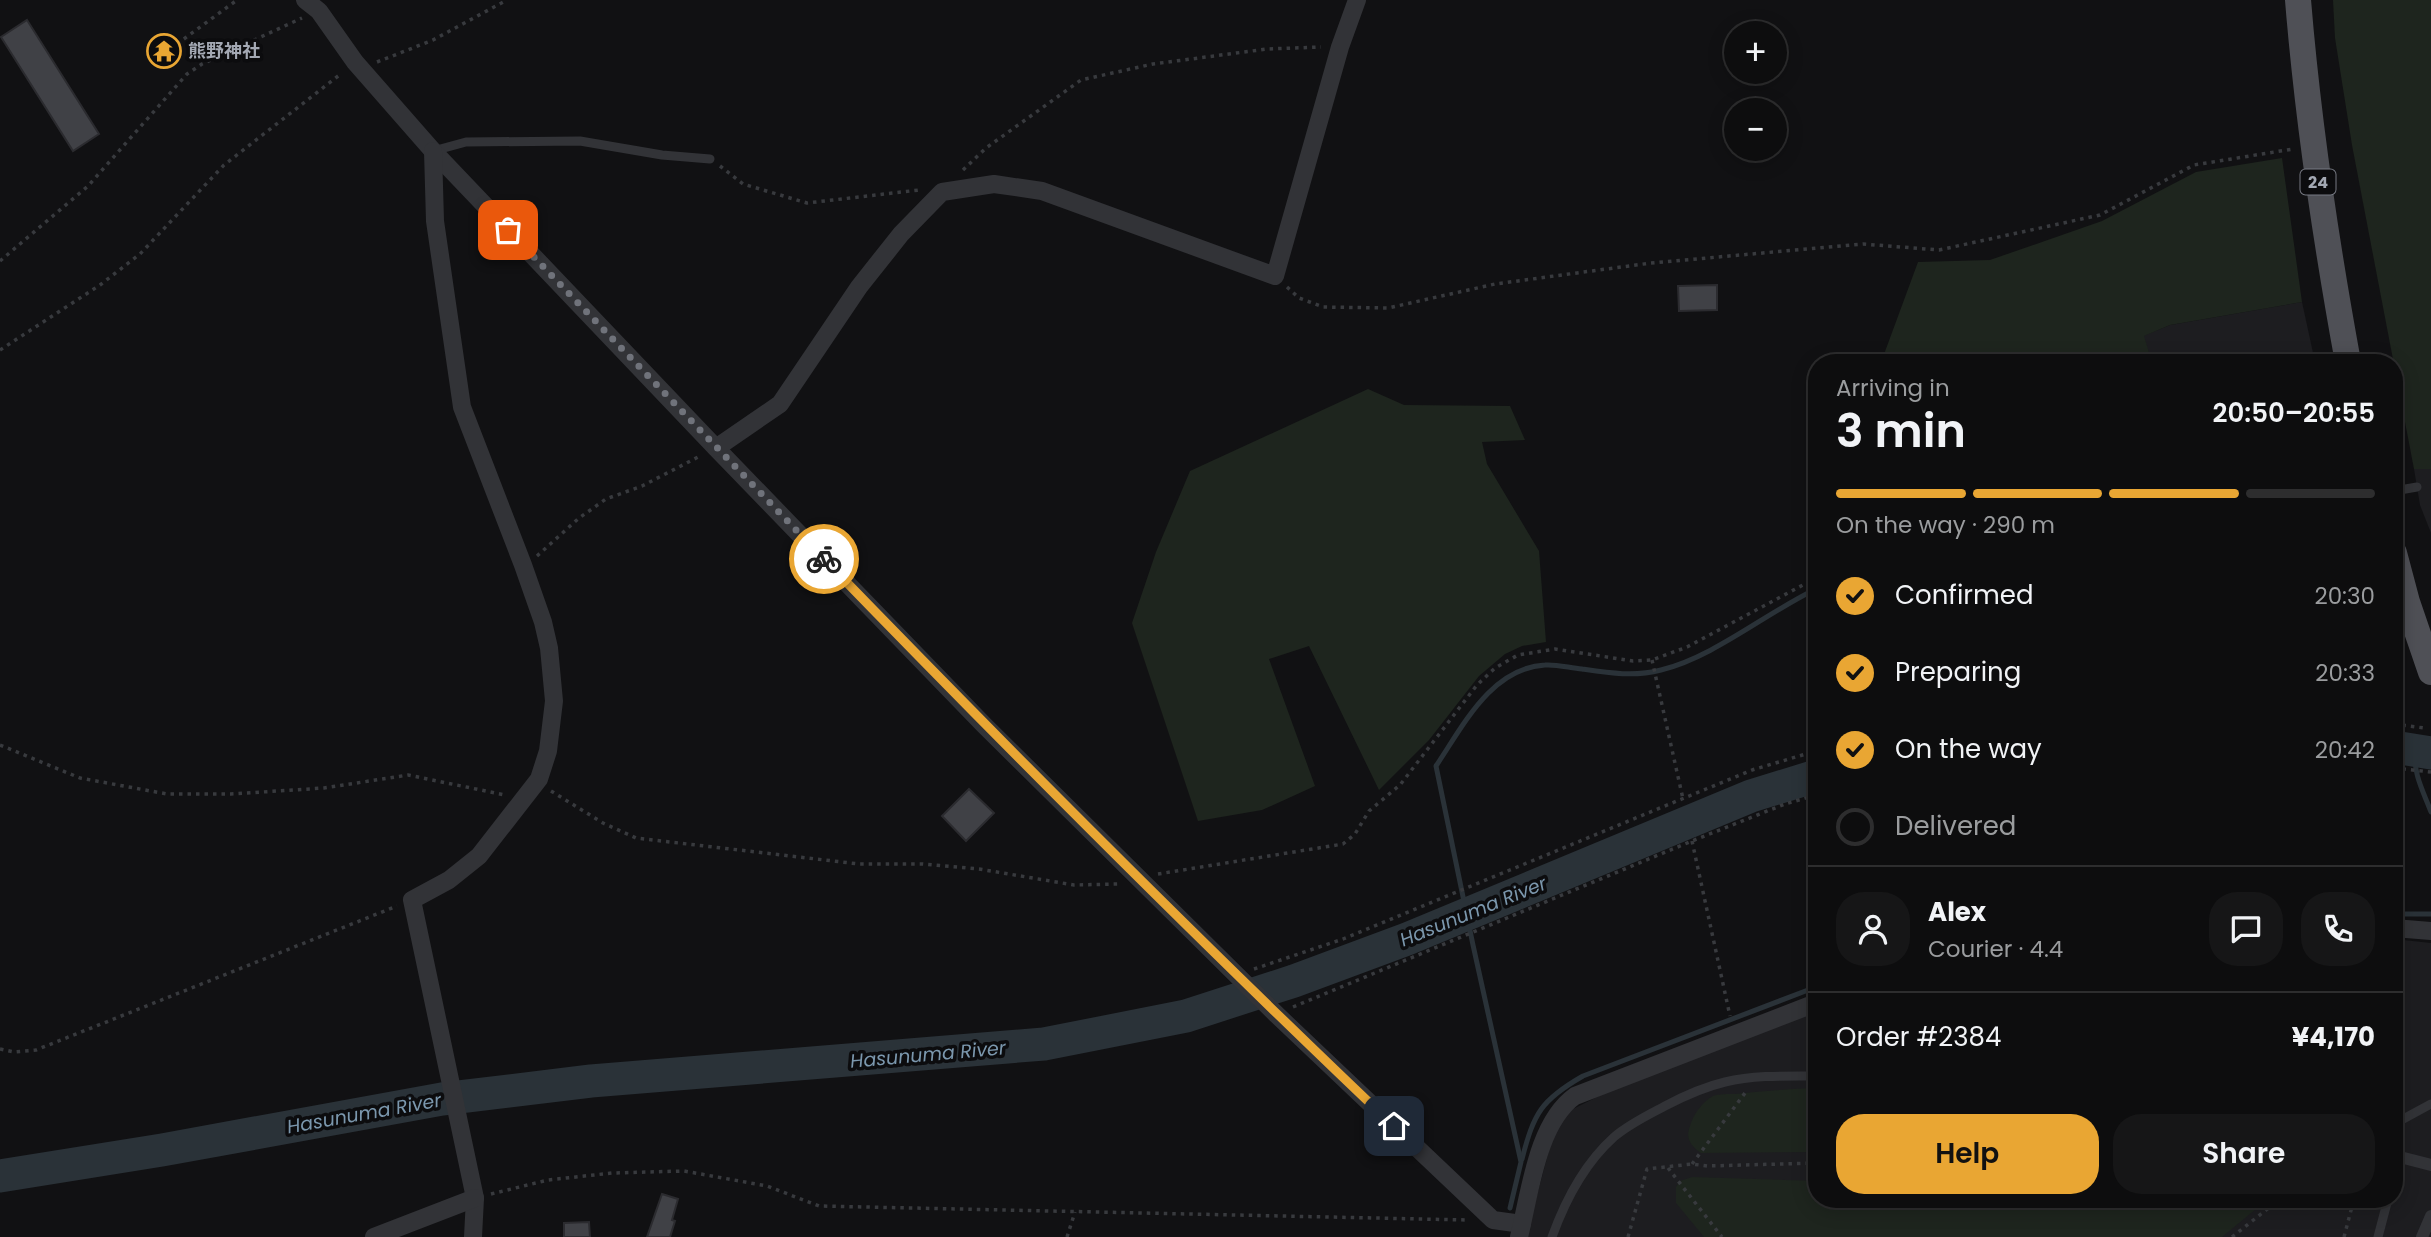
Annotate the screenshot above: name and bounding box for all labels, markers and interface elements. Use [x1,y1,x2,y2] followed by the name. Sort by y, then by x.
[1724,21,1787,161] map controls
[1724,21,1787,84] button: +
[145,32,183,70] temple icon: 熊野神社
[188,38,260,63] place label: 熊野神社
[1724,98,1787,161] button: −
[2300,170,2336,194] road number: 24
[478,200,538,260] pin
[489,211,527,249] icon: bag
[1836,372,1950,404] text: Arriving in
[2213,395,2375,431] text: 20:50–20:55
[1836,399,1966,463] text: 3 min
[1836,509,2055,541] text: On the way · 290 m
[789,524,859,594] courier
[805,540,843,578] icon: bike
[1836,577,1874,615] icon: check
[1895,577,2033,613] text: Confirmed
[2314,580,2375,612] text: 20:30
[1836,654,1874,692] icon: check
[1895,654,2021,690] text: Preparing
[2315,657,2375,689] text: 20:33
[1836,731,1874,769] icon: check
[1895,731,2042,767] text: On the way
[2315,734,2375,766] text: 20:42
[1895,808,2016,844] text: Delivered
[1396,869,1552,953] water label: Hasunuma River
[1836,892,1910,966] button: person
[2209,892,2283,966] button: chat
[2301,892,2375,966] button: phone
[1928,894,1986,930] text: Alex
[1928,933,2063,965] text: Courier · 4.4
[1836,1019,2001,1055] text: Order #2384
[2292,1019,2375,1055] text: ¥4,170
[849,1034,1008,1075] water label: Hasunuma River
[285,1086,444,1140] water label: Hasunuma River
[1364,1096,1424,1156] pin
[1375,1107,1413,1145] icon: home
[1836,1114,2099,1194] button: Help
[2113,1114,2375,1194] button: Share

